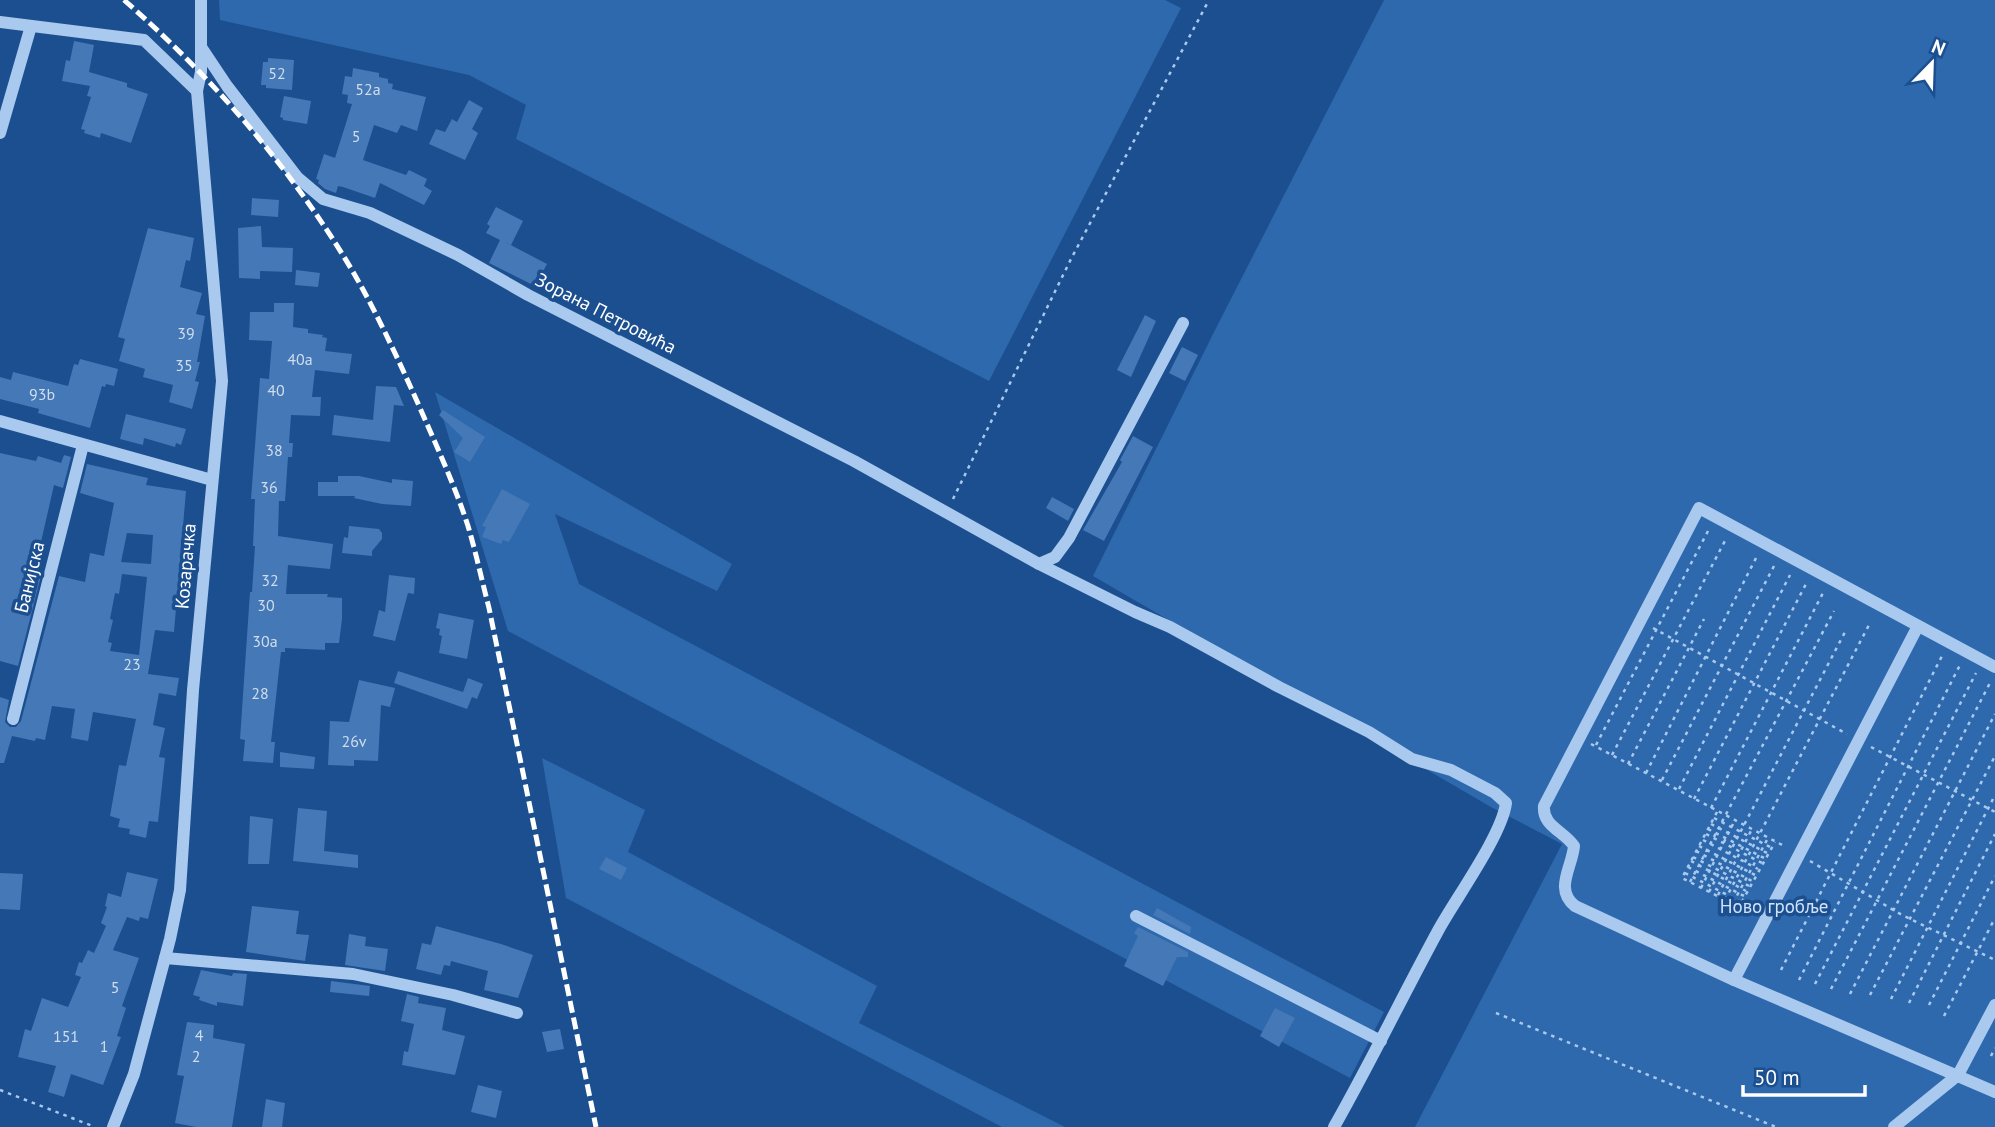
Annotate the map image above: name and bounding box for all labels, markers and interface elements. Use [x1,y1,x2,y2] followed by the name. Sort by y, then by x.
[1897,28,1967,98] north arrow
[1928,34,1949,61] text: N
[268,63,286,83] house number: 52
[355,79,381,99] house number: 52a
[352,126,360,146] house number: 5
[532,267,680,359] street label: Зорана Петровића
[177,323,195,343] house number: 39
[287,349,313,369] house number: 40a
[175,355,193,375] house number: 35
[267,380,285,400] house number: 40
[29,384,55,404] house number: 93b
[265,440,283,460] house number: 38
[260,477,278,497] house number: 36
[169,522,201,610] street label: Козарачка
[9,539,49,615] street label: Банијска
[261,570,279,590] house number: 32
[257,595,275,615] house number: 30
[252,631,278,651] house number: 30a
[123,654,141,674] house number: 23
[251,683,269,703] house number: 28
[341,731,367,751] house number: 26v
[1720,894,1828,918] park label: Ново гробље
[111,977,119,997] house number: 5
[195,1025,204,1045] house number: 4
[53,1026,79,1046] house number: 151
[100,1036,108,1056] house number: 1
[192,1046,200,1066] house number: 2
[1743,1054,1866,1098] scale bar
[1754,1064,1800,1091] text: 50 m

